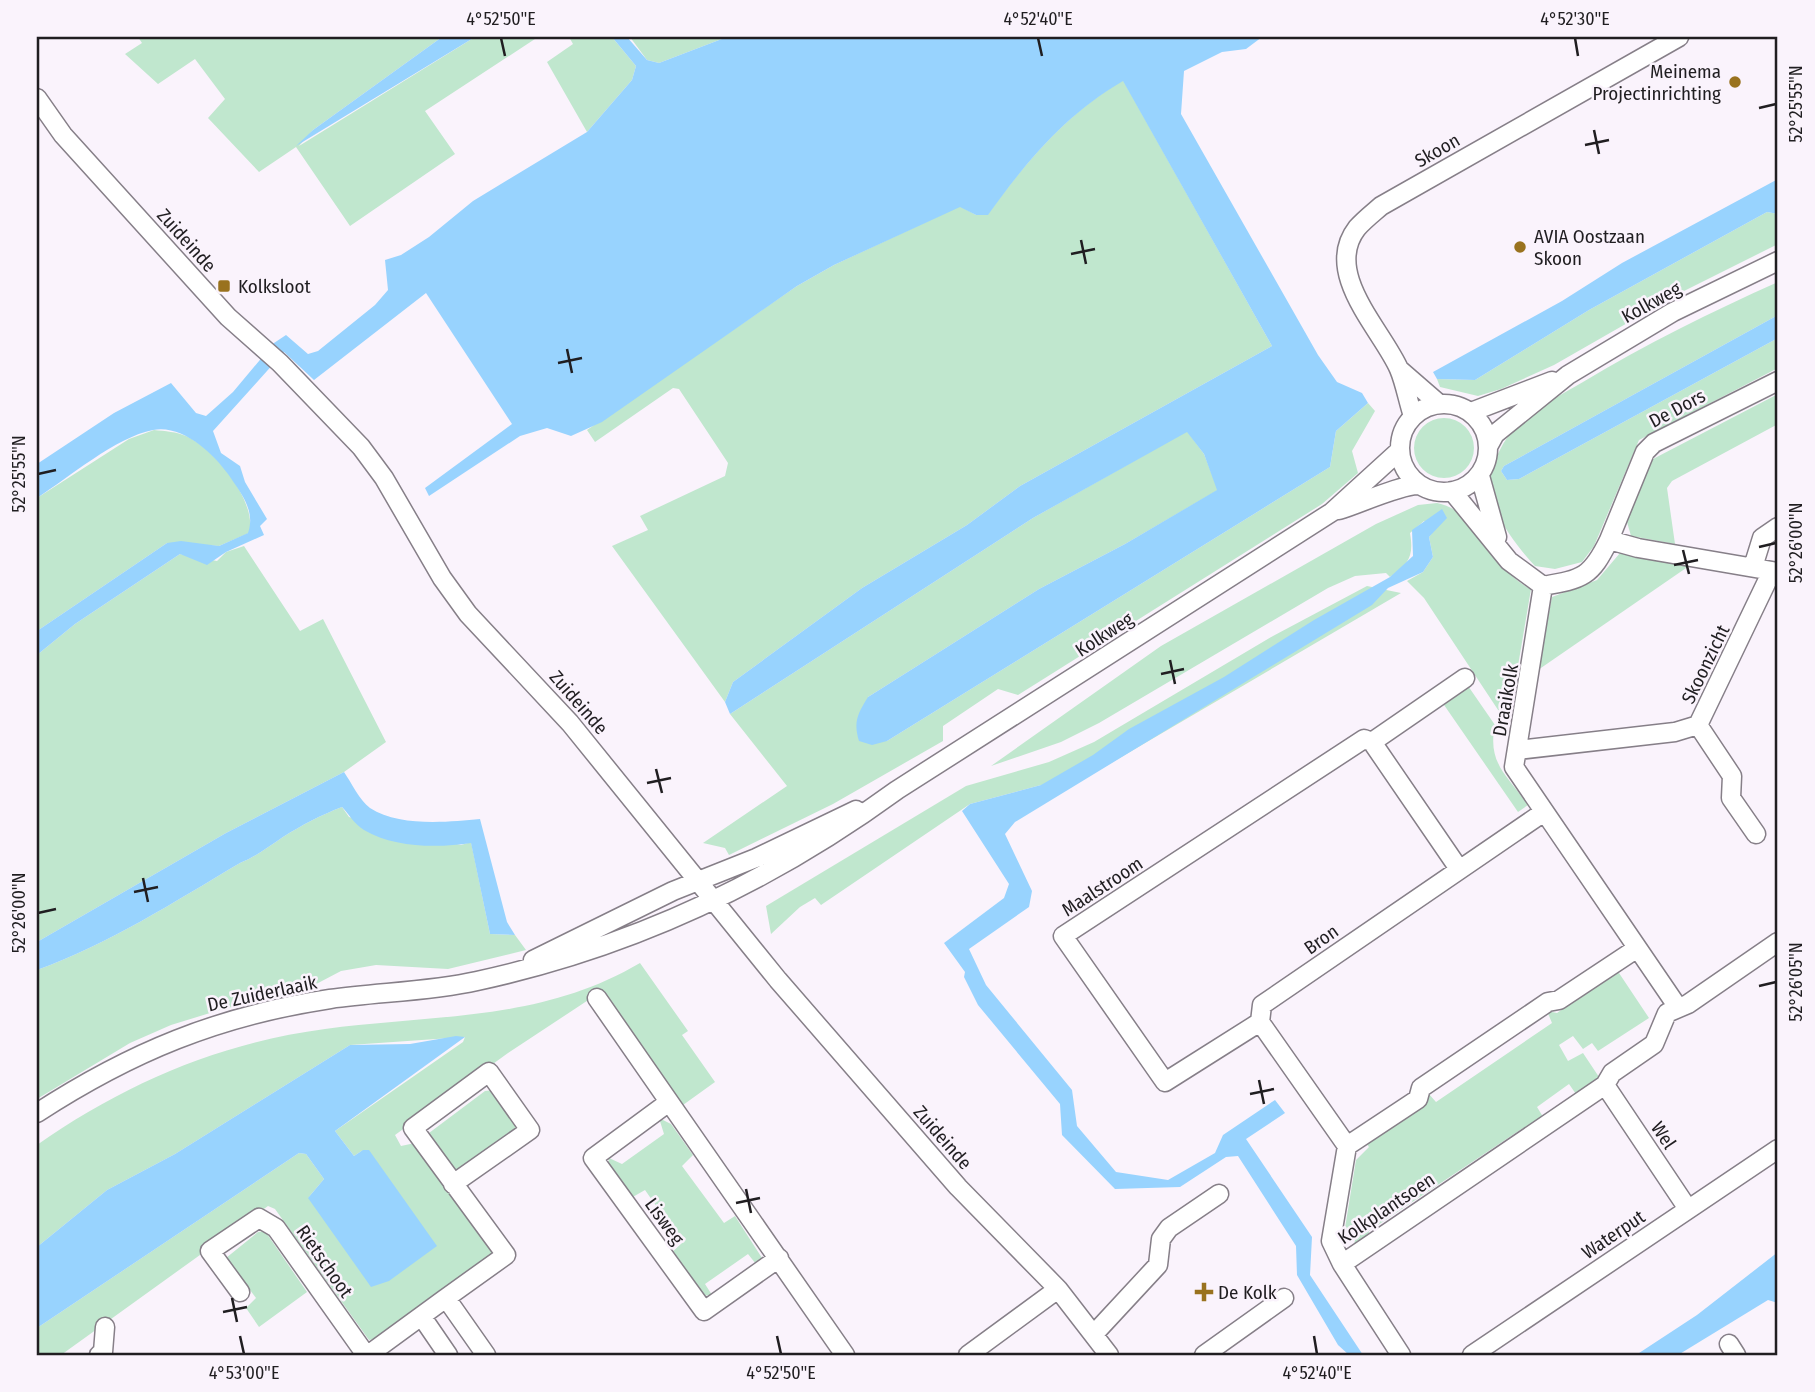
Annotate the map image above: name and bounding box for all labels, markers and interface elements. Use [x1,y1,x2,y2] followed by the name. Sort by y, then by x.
[466,8,536,30] text: 4°52'50"E
[1003,8,1073,30] text: 4°52'40"E
[1540,8,1610,30] text: 4°52'30"E
[1593,60,1721,105] place label: Meinema Projectinrichting
[1785,65,1807,143] text: 52°25'55"N
[1727,74,1743,90] marker: Meinema Projectinrichting
[1411,128,1464,172] street label: Skoon
[152,204,221,277] street label: Zuideinde
[1534,225,1645,270] place label: AVIA Oostzaan Skoon
[1512,239,1528,255] marker: AVIA Oostzaan Skoon
[238,275,312,298] place label: Kolksloot
[1617,277,1685,328] street label: Kolkweg
[216,278,232,294] marker: Kolksloot
[1645,384,1709,433] street label: De Dors
[8,435,30,513] text: 52°25'55"N
[1785,503,1807,583] text: 52°26'00"N
[1071,607,1138,662] street label: Kolkweg
[1677,620,1735,707] street label: Skoonzicht
[1488,662,1523,738] street label: Draaikolk
[545,666,613,739] street label: Zuideinde
[1057,852,1147,921] street label: Maalstroom
[8,873,30,953] text: 52°26'00"N
[1300,920,1343,959] street label: Bron
[1785,942,1807,1022] text: 52°26'05"N
[205,971,319,1016] street label: De Zuiderlaaik
[909,1101,977,1174] street label: Zuideinde
[1646,1117,1681,1154] street label: Wel
[1334,1168,1439,1249] street label: Kolkplantsoen
[640,1194,689,1249] street label: Lisweg
[1577,1205,1650,1264] street label: Waterput
[291,1221,358,1303] street label: Rietschoot
[1218,1281,1277,1304] place label: De Kolk
[1196,1284,1212,1300] marker: De Kolk
[209,1362,279,1384] text: 4°53'00"E
[746,1362,816,1384] text: 4°52'50"E
[1282,1362,1352,1384] text: 4°52'40"E

